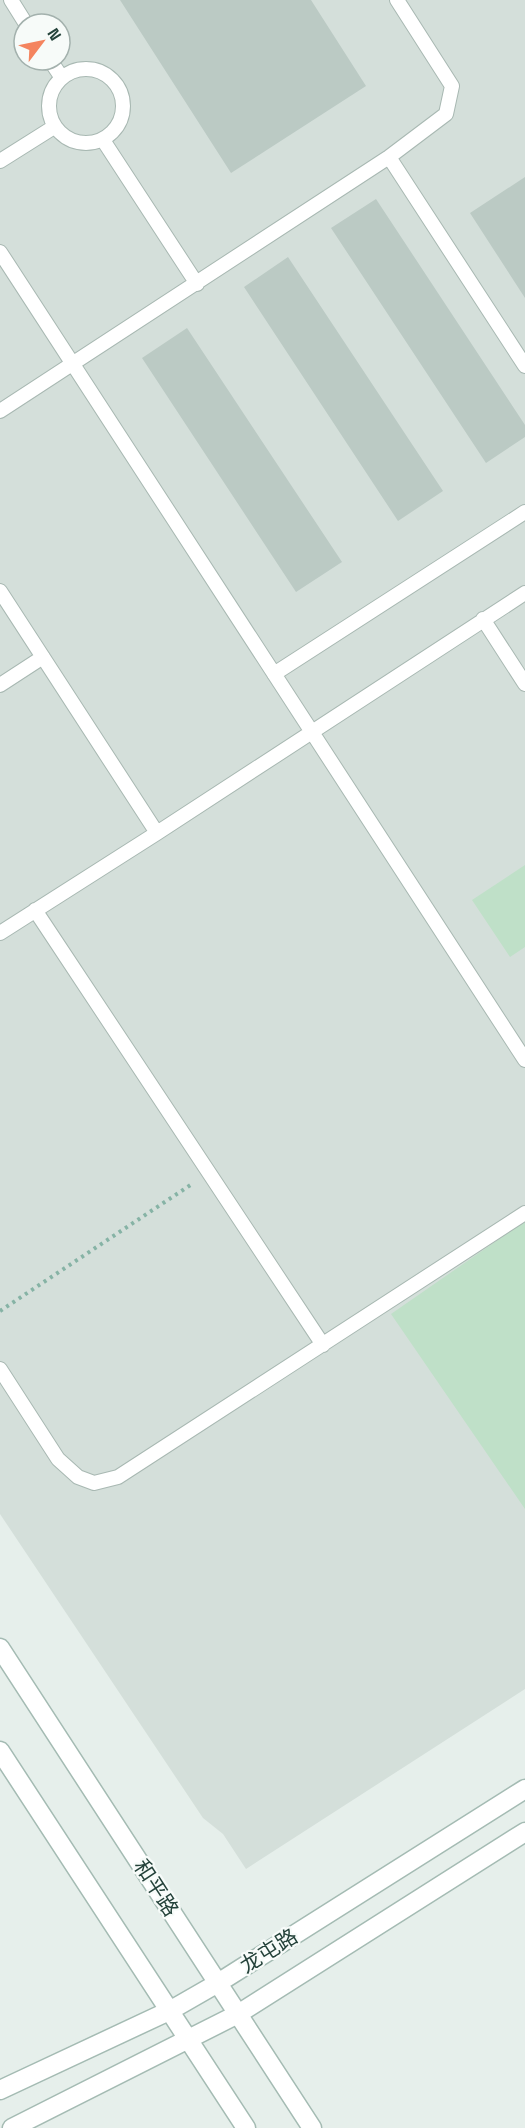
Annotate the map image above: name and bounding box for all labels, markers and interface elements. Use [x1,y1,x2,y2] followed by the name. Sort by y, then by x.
[12,12,72,72] north arrow
[43,24,66,44] text: N
[128,1854,185,1921] street label: 和平路
[235,1922,303,1979] street label: 龙屯路

